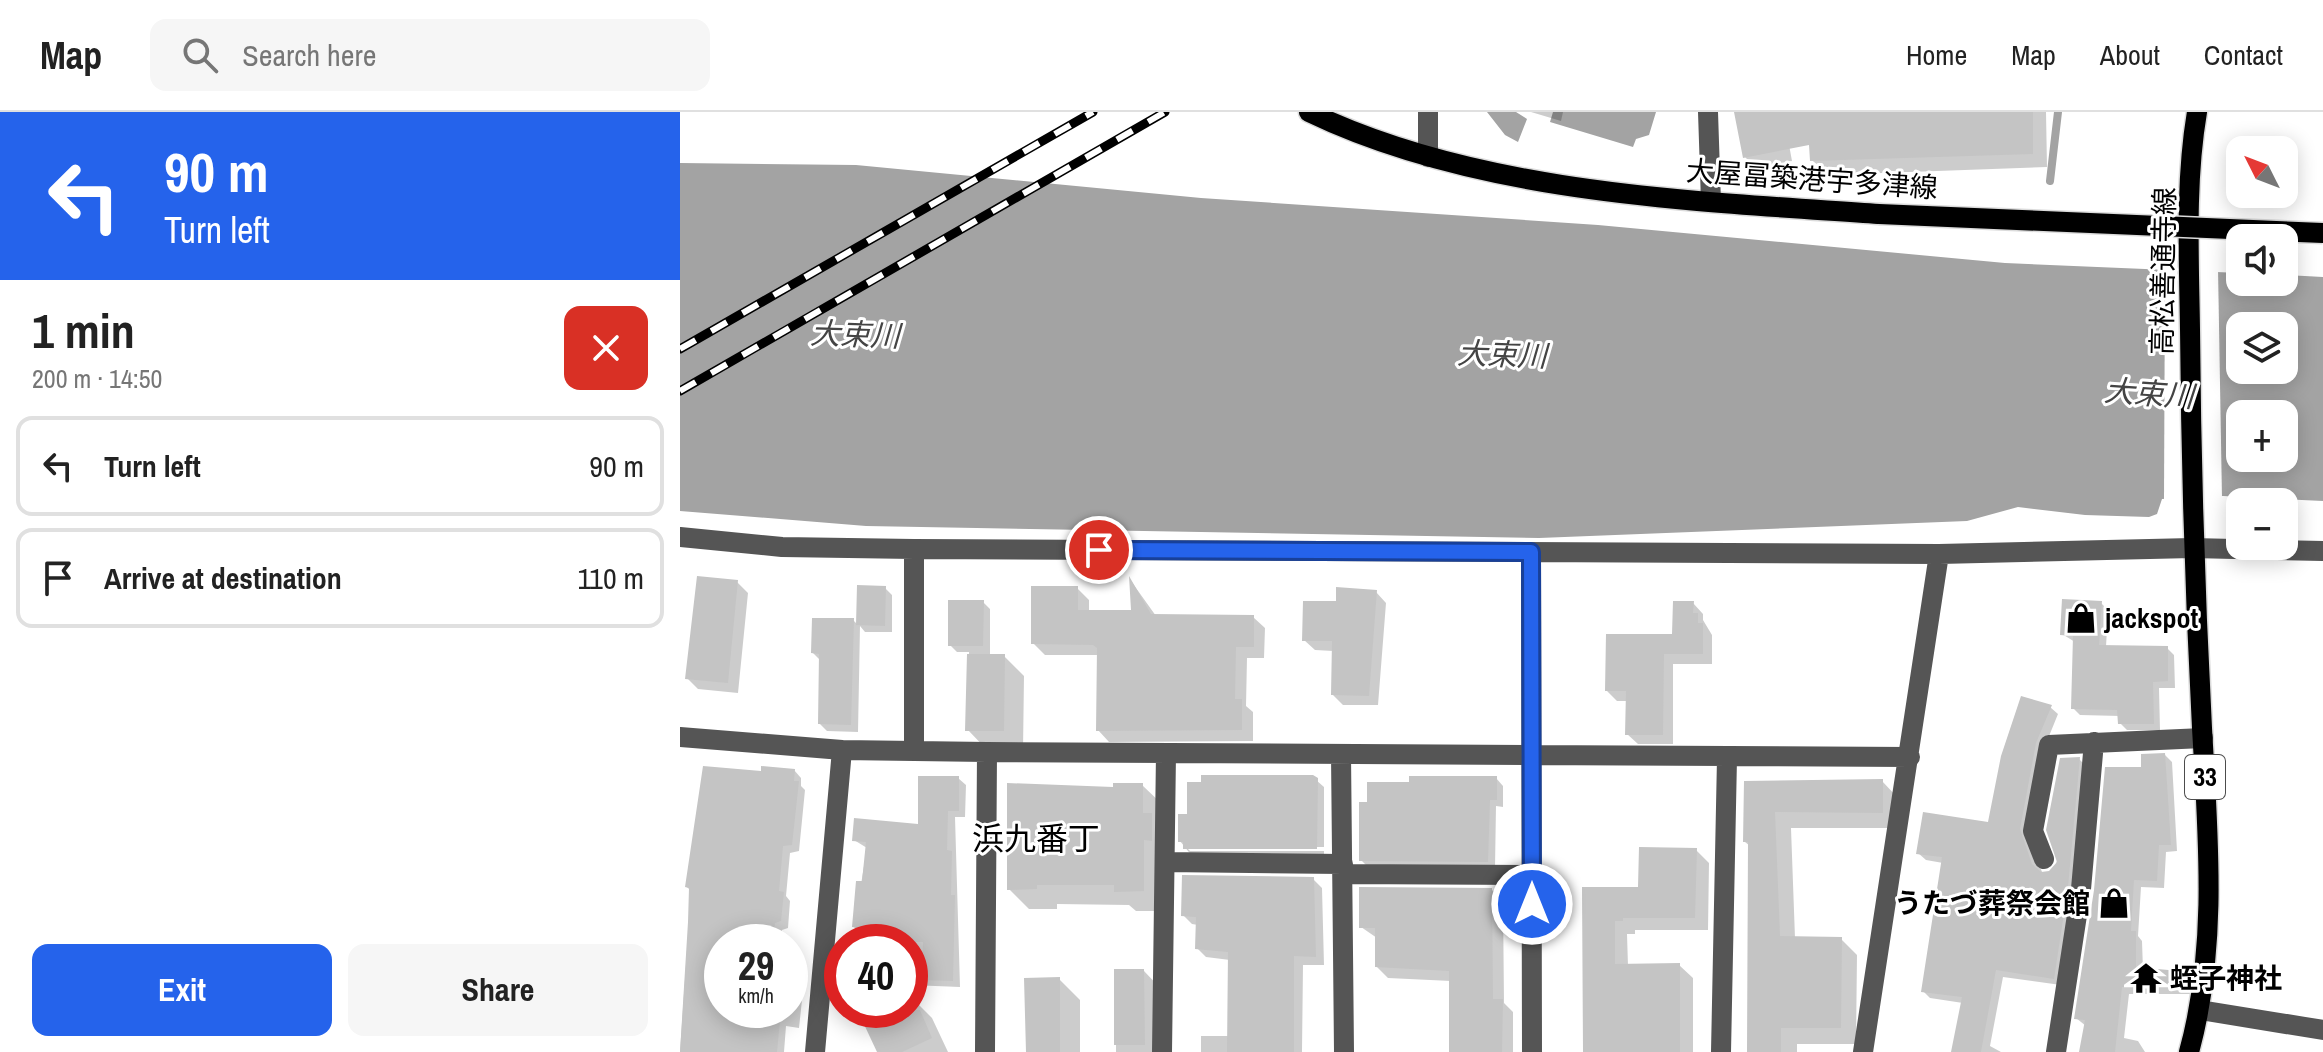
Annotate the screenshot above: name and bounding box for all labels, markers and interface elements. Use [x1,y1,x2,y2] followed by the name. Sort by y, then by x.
[150,19,710,91] search box
[40,30,102,81] text: Map
[178,33,222,77] icon: search
[242,35,376,75] text: Search here
[1906,36,1967,74] text: Home
[2011,36,2056,74] text: Map
[2100,36,2160,74] text: About
[2204,36,2283,74] text: Contact
[164,134,269,209] text: 90 m
[2226,136,2298,208] north arrow
[2226,136,2298,560] map controls
[32,144,136,248] icon: left
[1685,151,1939,207] street label: 大屋冨築港宇多津線
[2143,187,2183,355] street label: 高松善通寺線
[164,206,270,254] text: Turn left
[2226,224,2298,296] button: sound
[32,298,135,363] text: 1 min
[564,306,648,390] button: close
[809,312,904,356] water label: 大束川
[2226,312,2298,384] button: layers
[1456,332,1551,376] water label: 大束川
[32,361,162,396] text: 200 m · 14:50
[2103,370,2198,416] water label: 大束川
[2226,400,2298,472] button: +
[36,444,80,488] icon: left
[104,446,201,486] text: Turn left
[589,446,644,486] text: 90 m
[2226,488,2298,560] button: −
[1065,516,1133,584] pin
[1077,528,1121,572] icon: arrive
[36,556,80,600] icon: arrive
[104,558,342,598] text: Arrive at destination
[577,558,644,598] text: 110 m
[2103,599,2199,637] place label: jackspot
[2064,601,2098,635] shop icon: jackspot
[2185,755,2225,799] road number: 33
[972,817,1100,860] district label: 浜九番丁
[1490,862,1574,946] position arrow
[1894,884,2090,922] place label: うたづ葬祭会館
[2097,886,2131,920] shop icon: うたづ葬祭会館
[824,924,928,1028] speed limit sign: 40
[738,939,774,992] text: 29
[32,944,332,1036] button: Exit
[348,944,648,1036] button: Share
[2170,959,2282,997] place label: 蛭子神社
[2129,961,2163,995] temple icon: 蛭子神社
[738,982,774,1009] text: km/h

